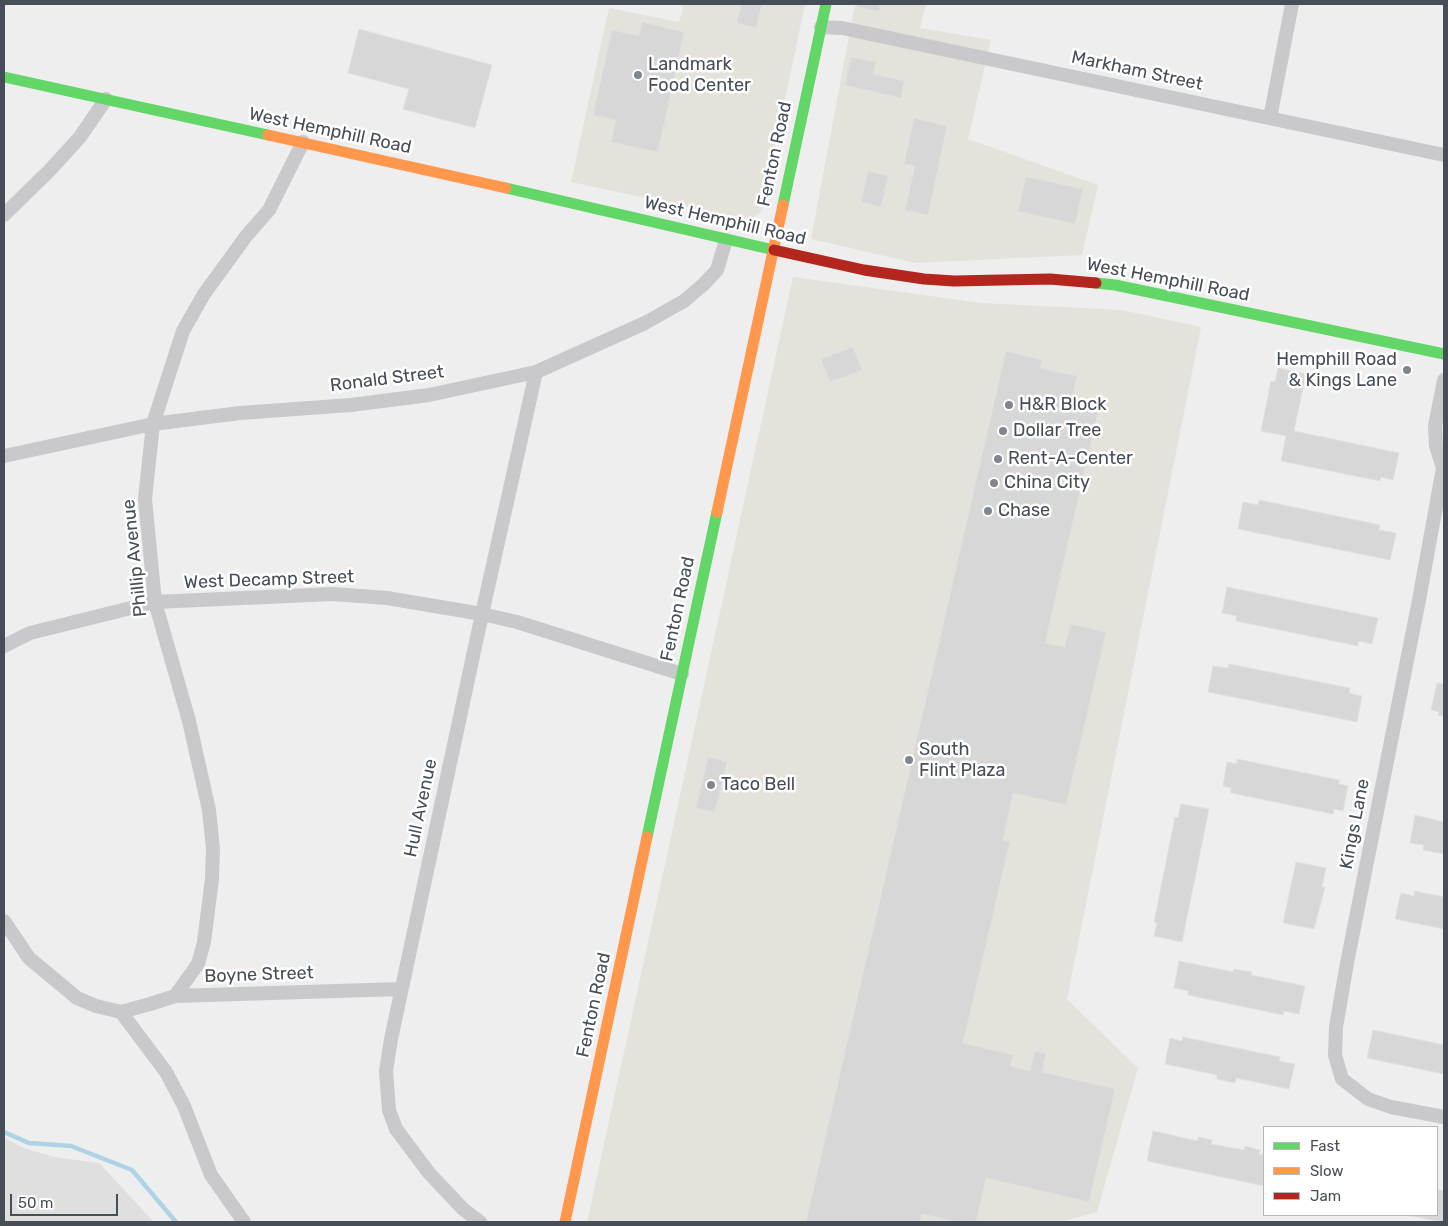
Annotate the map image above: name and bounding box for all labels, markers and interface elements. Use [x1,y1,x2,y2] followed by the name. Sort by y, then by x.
[1069,47,1205,95] street label: Markham Street
[648,54,751,96] place label: Landmark Food Center
[632,69,644,81] marker: Landmark Food Center
[753,100,797,208] street label: Fenton Road
[247,103,413,159] street label: West Hemphill Road
[642,192,808,250] street label: West Hemphill Road
[1085,254,1251,306] street label: West Hemphill Road
[1276,349,1397,392] place label: Hemphill Road & Kings Lane
[329,361,445,397] street label: Ronald Street
[1401,364,1413,376] marker: Hemphill Road & Kings Lane
[1019,394,1106,416] place label: H&R Block
[1003,399,1015,411] marker: H&R Block
[1013,420,1101,442] place label: Dollar Tree
[997,425,1009,437] marker: Dollar Tree
[1008,448,1133,470] place label: Rent-A-Center
[992,453,1004,465] marker: Rent-A-Center
[1004,472,1090,494] place label: China City
[988,477,1000,489] marker: China City
[118,498,152,618] street label: Phillip Avenue
[998,500,1050,522] place label: Chase
[982,505,994,517] marker: Chase
[656,555,700,663] street label: Fenton Road
[184,566,354,594] street label: West Decamp Street
[919,739,1005,782] place label: South Flint Plaza
[903,754,915,766] marker: South Flint Plaza
[400,757,442,859] street label: Hull Avenue
[721,774,795,796] place label: Taco Bell
[1336,777,1374,871] street label: Kings Lane
[705,779,717,791] marker: Taco Bell
[572,951,616,1059] street label: Fenton Road
[204,962,314,988] street label: Boyne Street
[1263,1126,1438,1216] legend
[1310,1137,1340,1155] text: Fast
[1310,1162,1343,1180] text: Slow
[12,1184,120,1216] scale bar
[1310,1187,1341,1205] text: Jam
[18,1194,53,1212] text: 50 m

